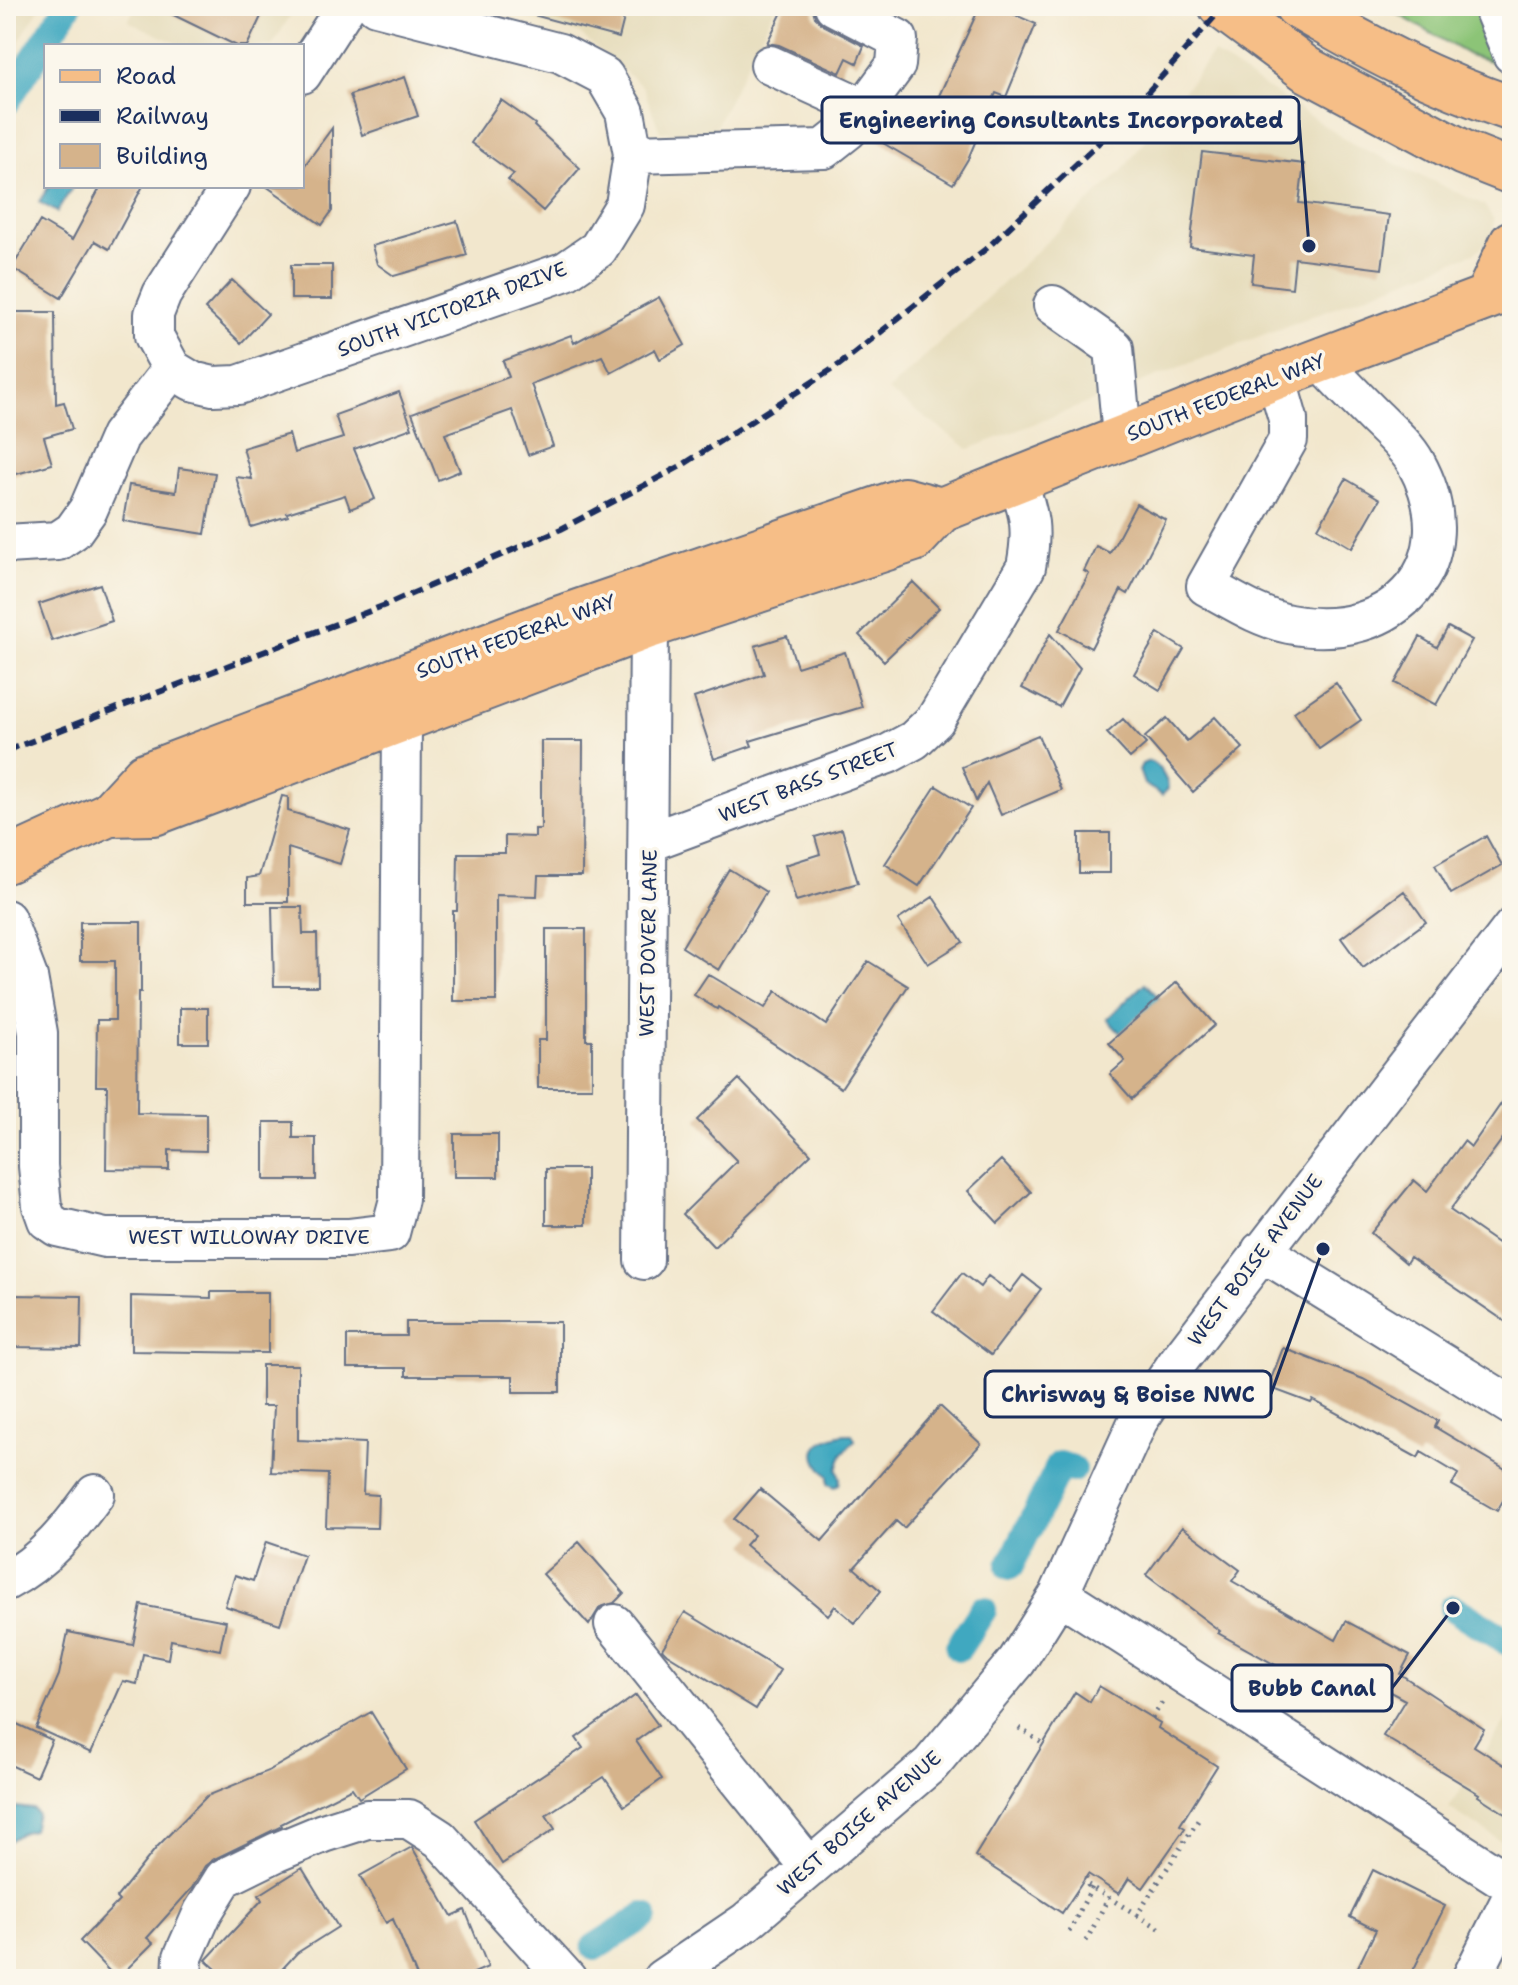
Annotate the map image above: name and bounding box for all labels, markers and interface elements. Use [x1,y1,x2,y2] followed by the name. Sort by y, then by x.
[44,44,304,188] legend
[116,60,176,92] text: Road
[822,97,1299,143] callout: Engineering Consultants Incorporated
[116,100,209,132] text: Railway
[839,106,1283,135] text: Engineering Consultants Incorporated
[116,140,208,172] text: Building
[334,255,570,363] street label: SOUTH VICTORIA DRIVE
[1123,347,1329,447] street label: SOUTH FEDERAL WAY
[413,588,619,684] street label: SOUTH FEDERAL WAY
[715,736,901,828] street label: WEST BASS STREET
[633,849,663,1037] street label: WEST DOVER LANE
[1182,1169,1328,1351] street label: WEST BOISE AVENUE
[128,1224,370,1250] street label: WEST WILLOWAY DRIVE
[985,1371,1271,1417] callout: Chrisway & Boise NWC
[1001,1380,1255,1409] text: Chrisway & Boise NWC
[1232,1665,1392,1711] callout: Bubb Canal
[1248,1674,1376,1703] text: Bubb Canal
[772,1745,946,1901] street label: WEST BOISE AVENUE

